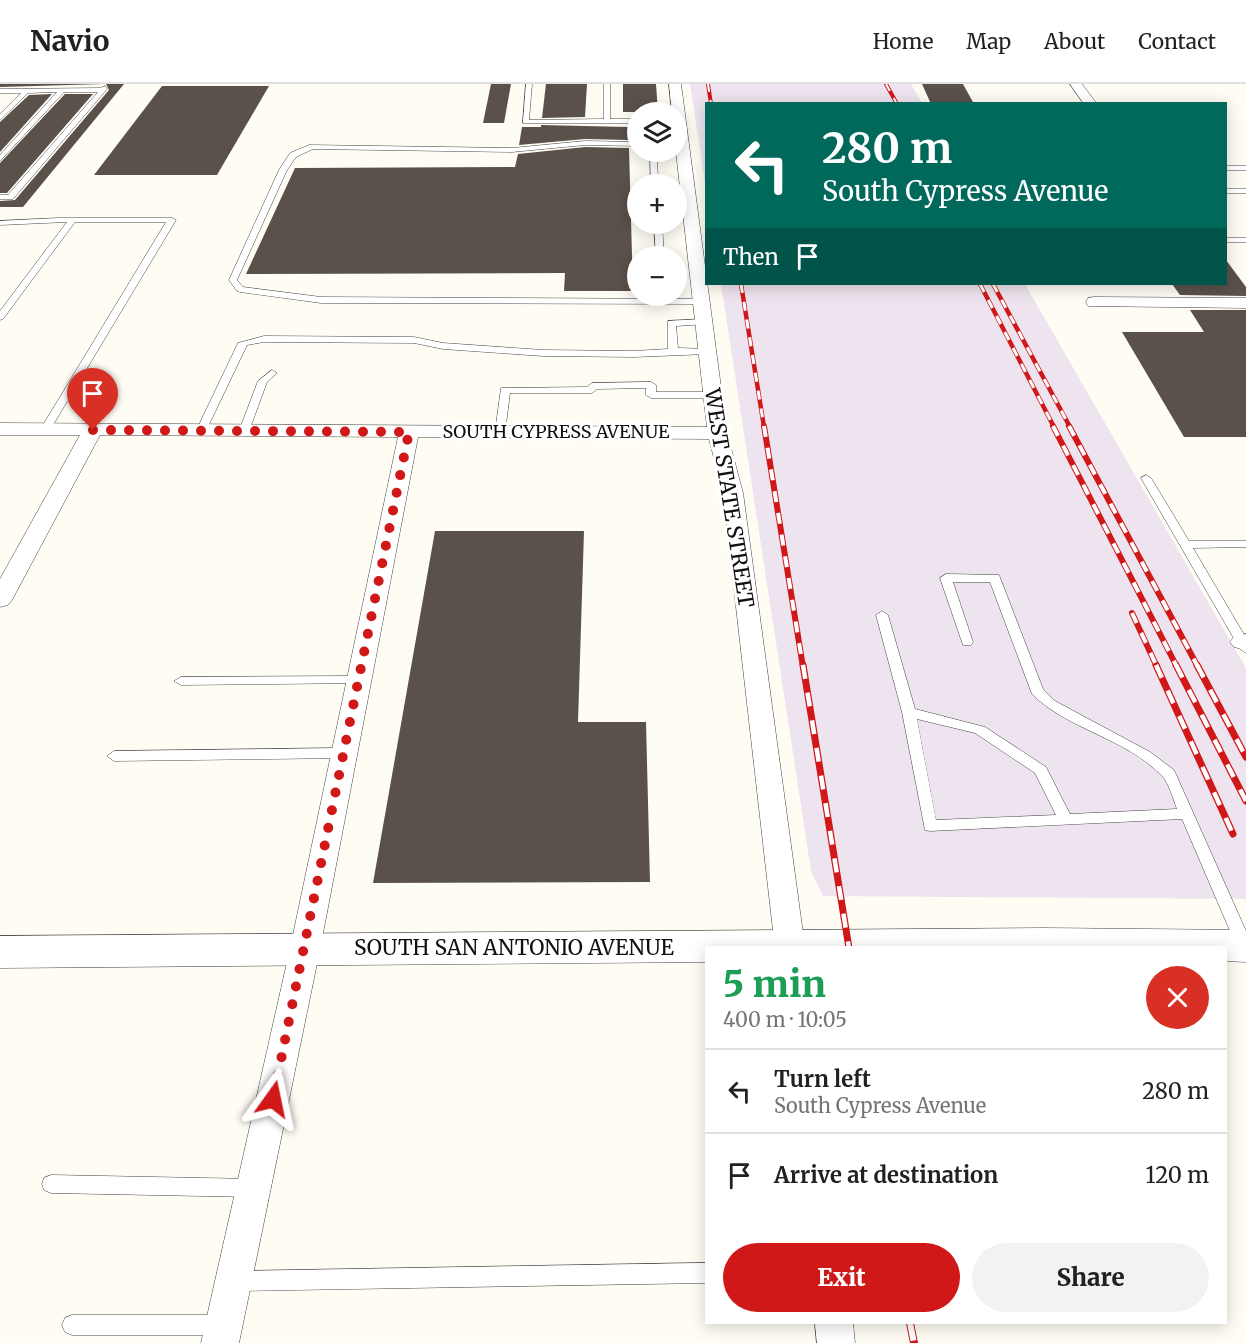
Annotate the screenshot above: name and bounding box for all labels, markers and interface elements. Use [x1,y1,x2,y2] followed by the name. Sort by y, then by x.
[30,23,110,59] text: Navio
[873,28,933,55] text: Home
[966,28,1011,55] text: Map
[1044,28,1105,55] text: About
[1138,28,1216,55] text: Contact
[627,102,687,306] map controls
[627,102,687,162] button: layers
[822,122,952,174] text: 280 m
[723,126,801,204] icon: left
[627,174,687,234] button: +
[822,174,1108,208] text: South Cypress Avenue
[791,240,824,273] icon: arrive
[723,243,779,271] text: Then
[627,246,687,306] button: −
[67,368,118,430] pin
[76,377,109,410] icon: arrive
[699,385,760,610] street label: WEST STATE STREET
[442,420,670,443] street label: SOUTH CYPRESS AVENUE
[354,934,675,961] street label: SOUTH SAN ANTONIO AVENUE
[723,962,826,1007] text: 5 min
[1146,966,1209,1029] button: close
[723,1007,847,1032] text: 400 m · 10:05
[774,1065,871,1093] text: Turn left
[241,1067,305,1131] position arrow
[723,1075,756,1108] icon: left
[1142,1077,1209,1105] text: 280 m
[774,1093,986,1118] text: South Cypress Avenue
[723,1159,756,1192] icon: arrive
[774,1161,998,1189] text: Arrive at destination
[1145,1161,1209,1189] text: 120 m
[723,1243,960,1312] button: Exit
[972,1243,1209,1312] button: Share

